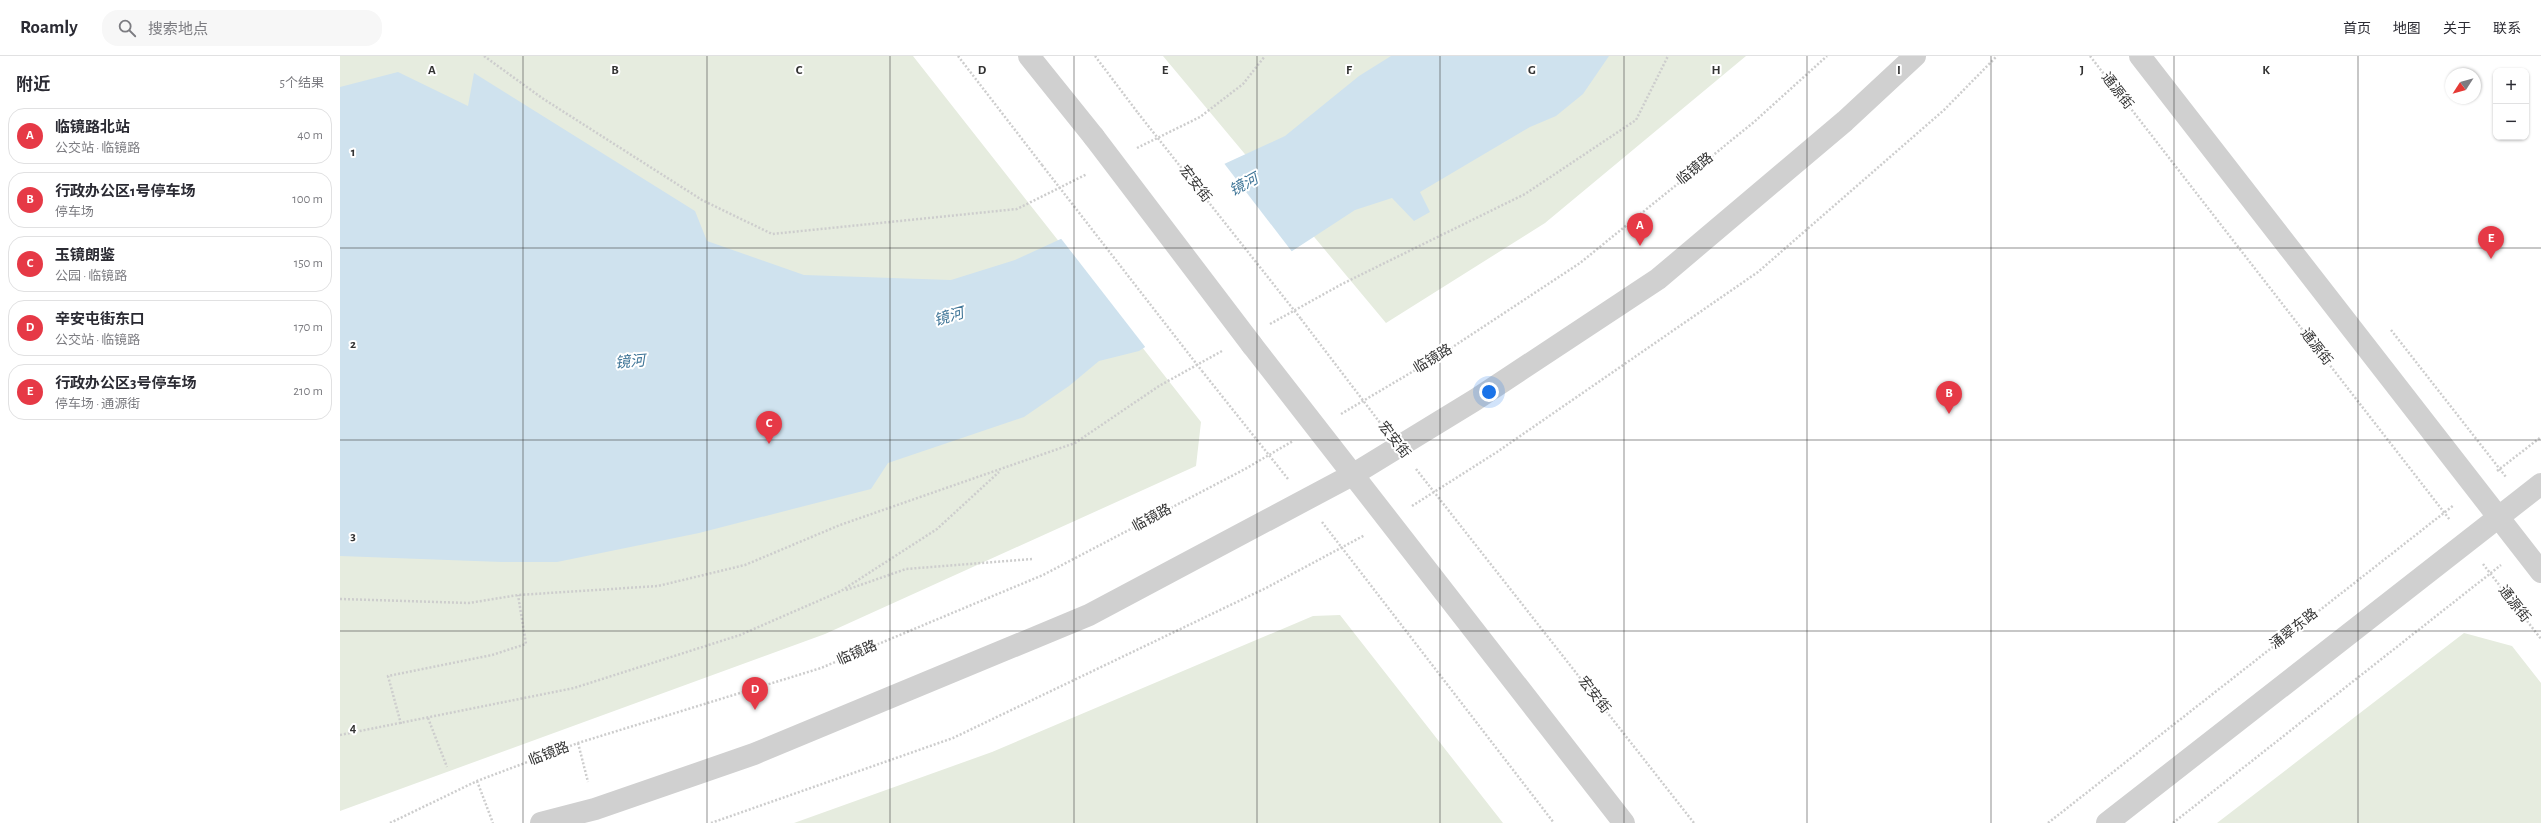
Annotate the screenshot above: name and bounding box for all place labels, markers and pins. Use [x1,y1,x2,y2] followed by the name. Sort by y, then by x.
[1627,213,1653,246] pin: A
[2478,226,2504,259] pin: E
[1936,381,1962,414] pin: B
[756,411,782,444] pin: C
[742,677,768,710] pin: D

